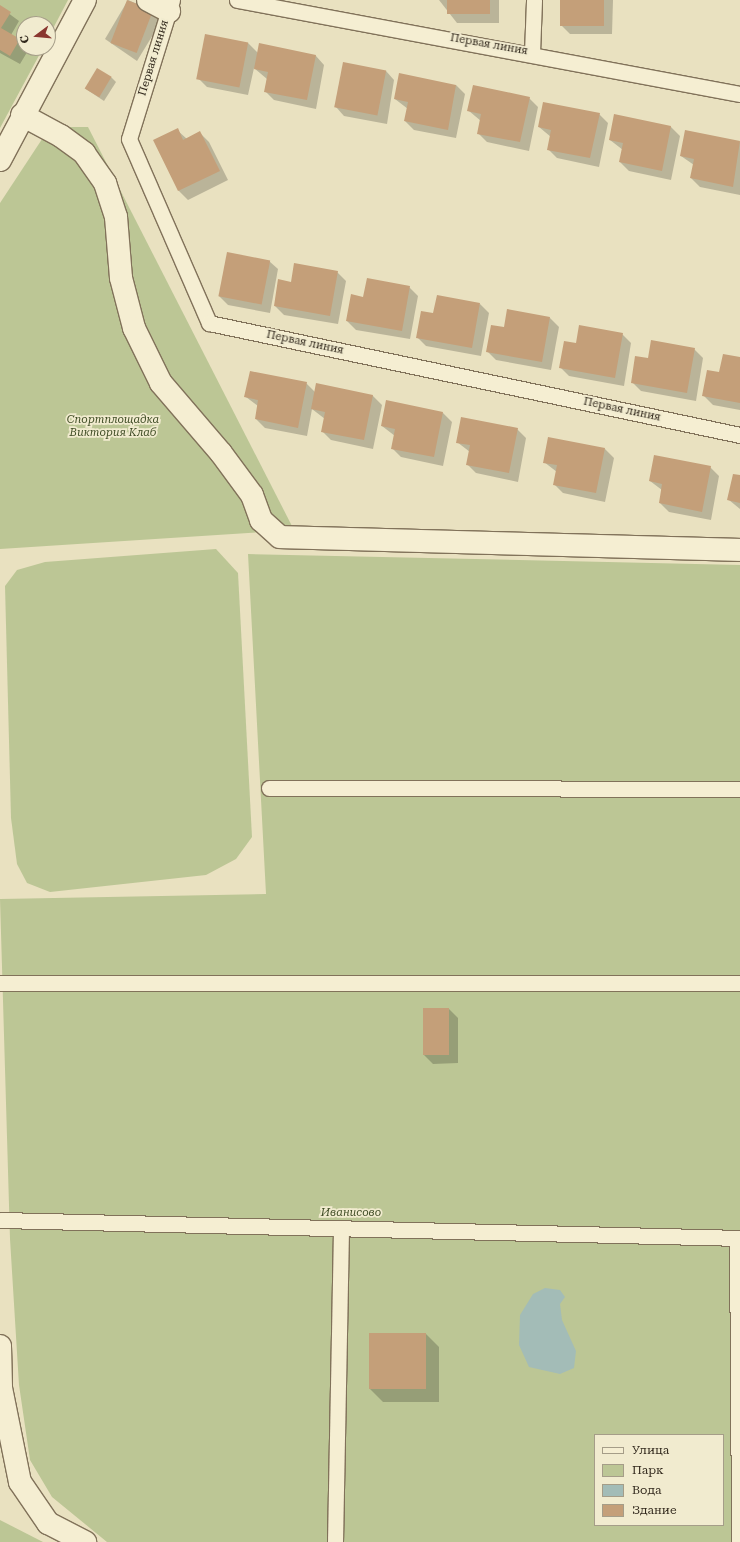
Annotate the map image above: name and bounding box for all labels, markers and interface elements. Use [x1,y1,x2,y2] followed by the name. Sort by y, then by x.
[16,16,56,56] north arrow
[136,18,172,98] street label: Первая линия
[449,32,529,58] street label: Первая линия
[18,34,32,45] text: С
[265,328,345,358] street label: Первая линия
[582,395,662,425] street label: Первая линия
[67,414,159,440] park label: Спортплощадка Виктория Клаб
[321,1206,381,1220] park label: Иванисово
[594,1434,724,1526] legend
[632,1443,669,1457] text: Улица
[632,1463,664,1477] text: Парк
[632,1483,661,1497] text: Вода
[632,1503,676,1517] text: Здание

